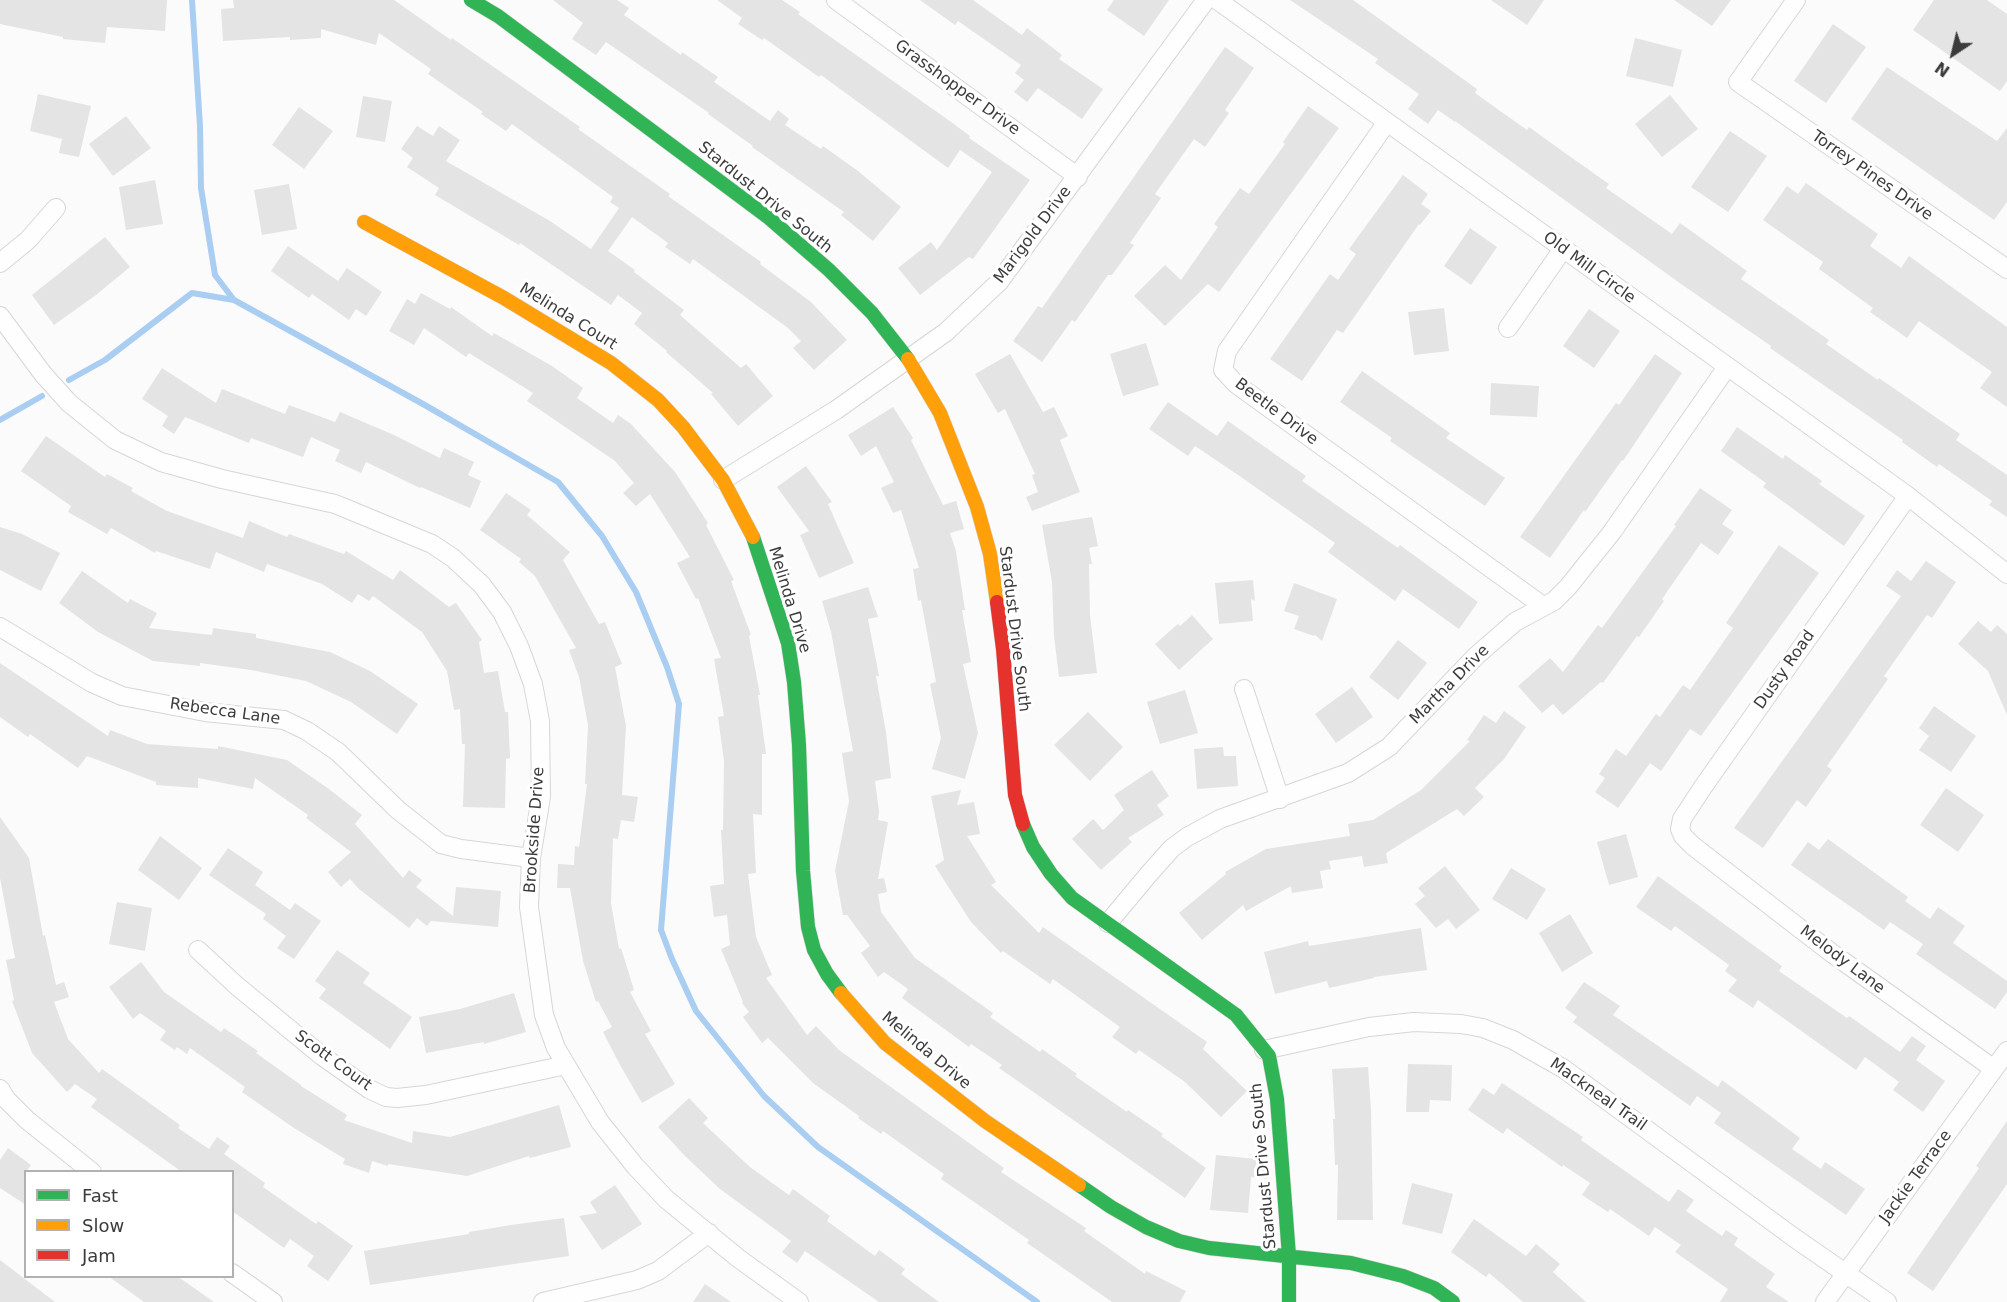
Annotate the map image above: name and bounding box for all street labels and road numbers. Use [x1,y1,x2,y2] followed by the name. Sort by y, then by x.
[891,36,1023,140] street label: Grasshopper Drive
[1808,127,1936,225] street label: Torrey Pines Drive
[694,138,836,258] street label: Stardust Drive South
[990,183,1076,287] street label: Marigold Drive
[1539,228,1639,308] street label: Old Mill Circle
[516,279,620,355] street label: Melinda Court
[1231,375,1321,449] street label: Beetle Drive
[764,544,814,656] street label: Melinda Drive
[994,545,1034,713] street label: Stardust Drive South
[1751,627,1819,713] street label: Dusty Road
[1406,641,1494,729] street label: Martha Drive
[168,695,282,729] street label: Rebecca Lane
[521,766,549,894] street label: Brookside Drive
[1796,922,1888,998] street label: Melody Lane
[878,1008,974,1094] street label: Melinda Drive
[291,1027,375,1095] street label: Scott Court
[1546,1055,1650,1135] street label: Mackneal Trail
[1247,1082,1281,1250] street label: Stardust Drive South
[1876,1127,1956,1227] street label: Jackie Terrace

